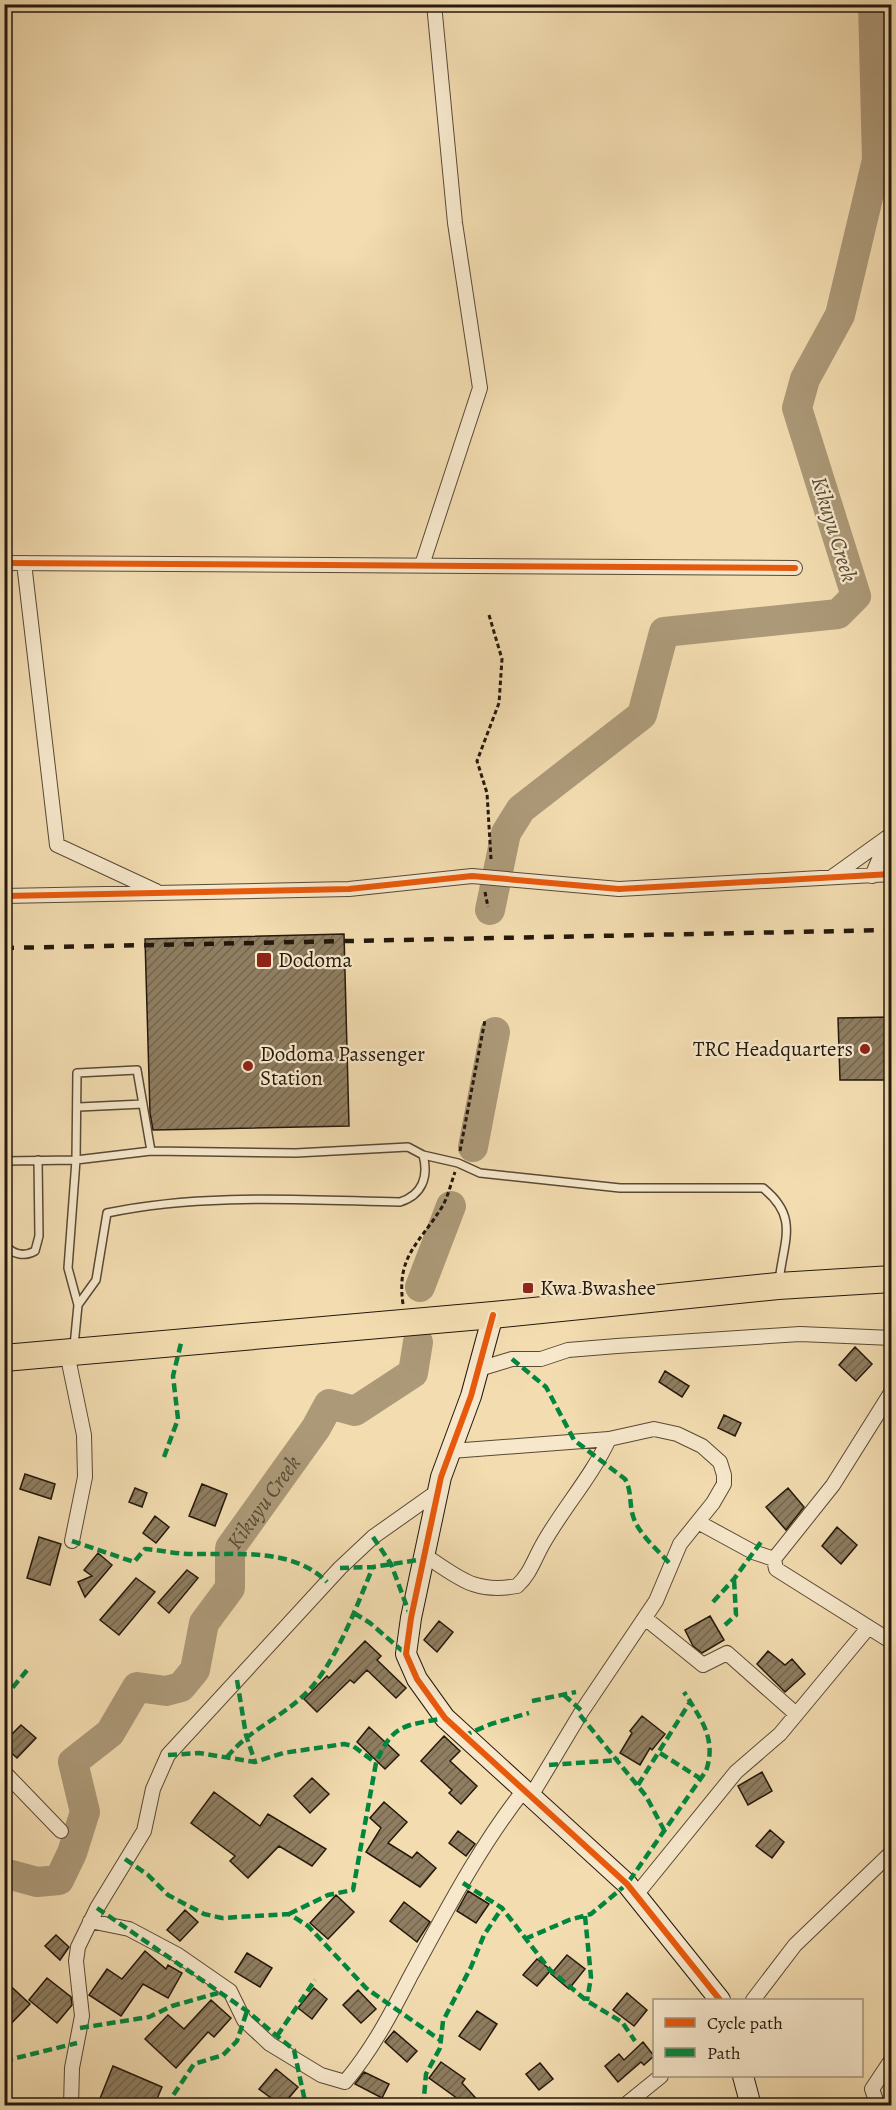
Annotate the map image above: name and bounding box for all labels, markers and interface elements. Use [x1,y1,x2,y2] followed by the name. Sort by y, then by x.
[804,473,864,586] water label: Kikuyu Creek
[278,946,352,974] place label: Dodoma
[255,951,273,969] marker: Dodoma
[693,1035,853,1063] place label: TRC Headquarters
[260,1040,425,1092] place label: Dodoma Passenger Station
[858,1042,872,1056] marker: TRC Headquarters
[241,1059,255,1073] marker: Dodoma Passenger Station
[540,1274,656,1302] place label: Kwa Bwashee
[521,1281,535,1295] marker: Kwa Bwashee
[220,1449,308,1556] water label: Kikuyu Creek
[653,1999,863,2077] legend
[707,2011,783,2035] text: Cycle path
[707,2041,741,2065] text: Path

